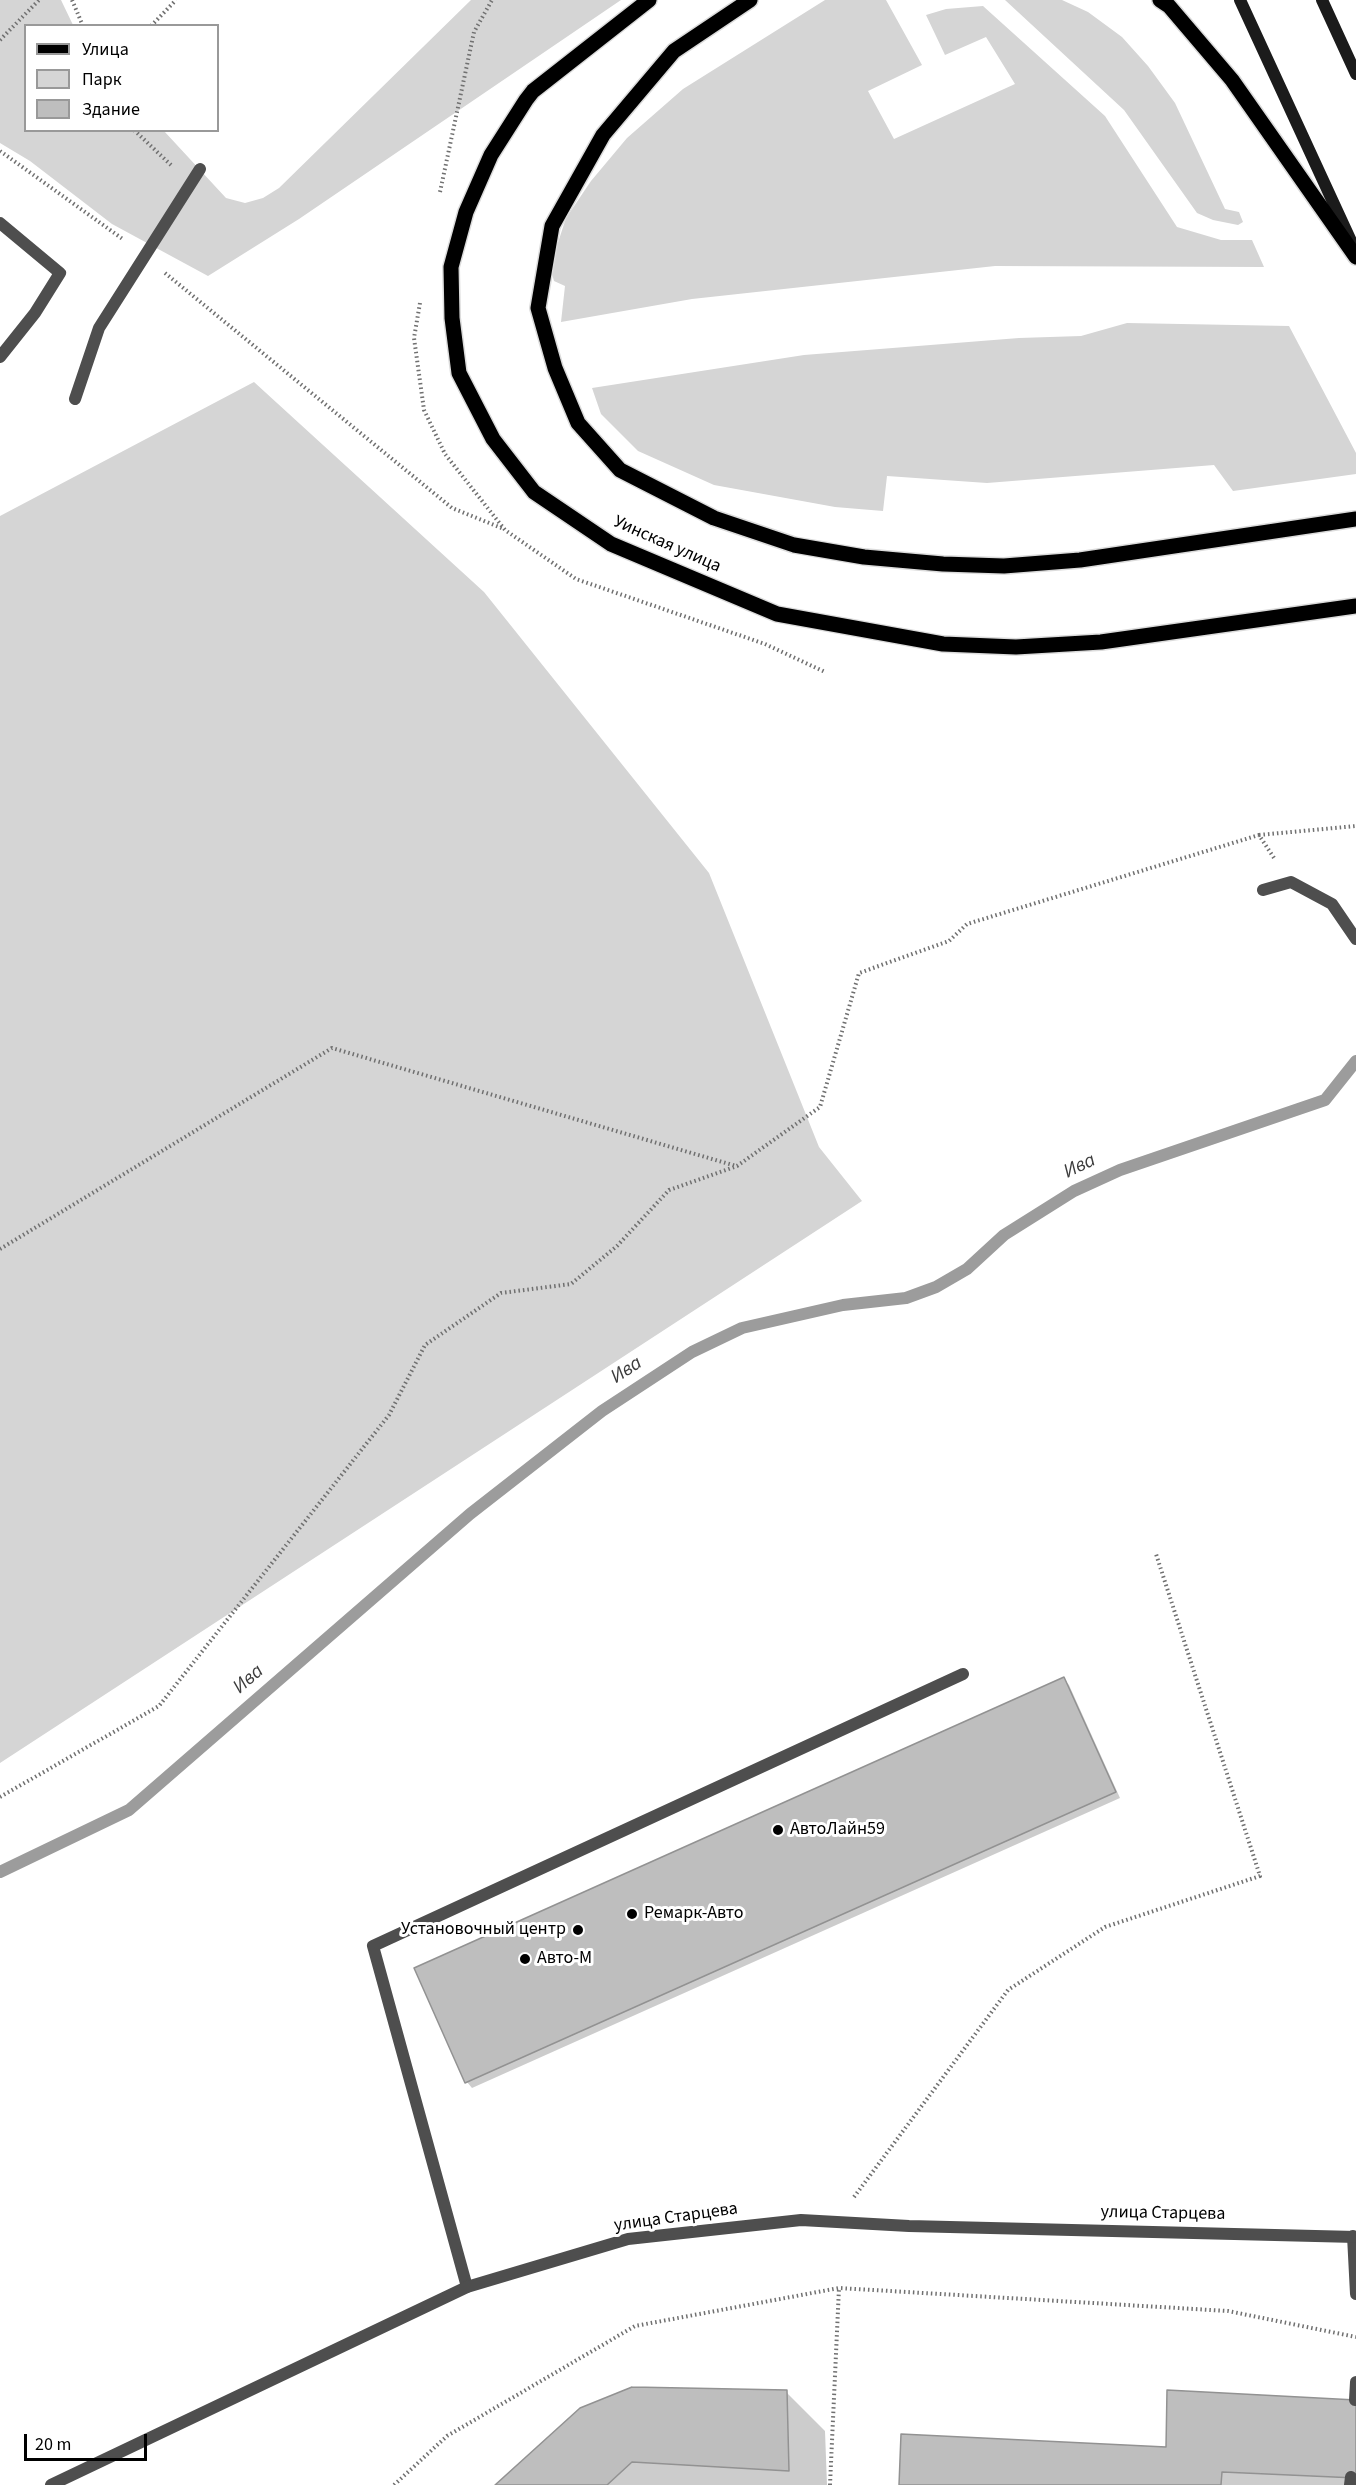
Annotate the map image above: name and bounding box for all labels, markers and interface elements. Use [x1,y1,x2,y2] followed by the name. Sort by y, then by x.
[24,24,219,132] legend
[82,37,129,62] text: Улица
[82,67,122,92] text: Парк
[82,97,140,122] text: Здание
[610,512,724,578] street label: Уинская улица
[1060,1149,1100,1185] water label: Ива
[607,1352,647,1390] water label: Ива
[229,1660,269,1700] water label: Ива
[790,1819,885,1841] place label: АвтоЛайн59
[771,1823,785,1837] marker: АвтоЛайн59
[644,1903,744,1925] place label: Ремарк-Авто
[625,1907,639,1921] marker: Ремарк-Авто
[401,1919,566,1941] place label: Установочный центр
[571,1923,585,1937] marker: Установочный центр
[537,1948,592,1970] place label: Авто-М
[518,1952,532,1966] marker: Авто-М
[613,2199,739,2237] street label: улица Старцева
[1100,2202,1226,2226] street label: улица Старцева
[27,2422,150,2460] scale bar
[35,2432,71,2457] text: 20 m

